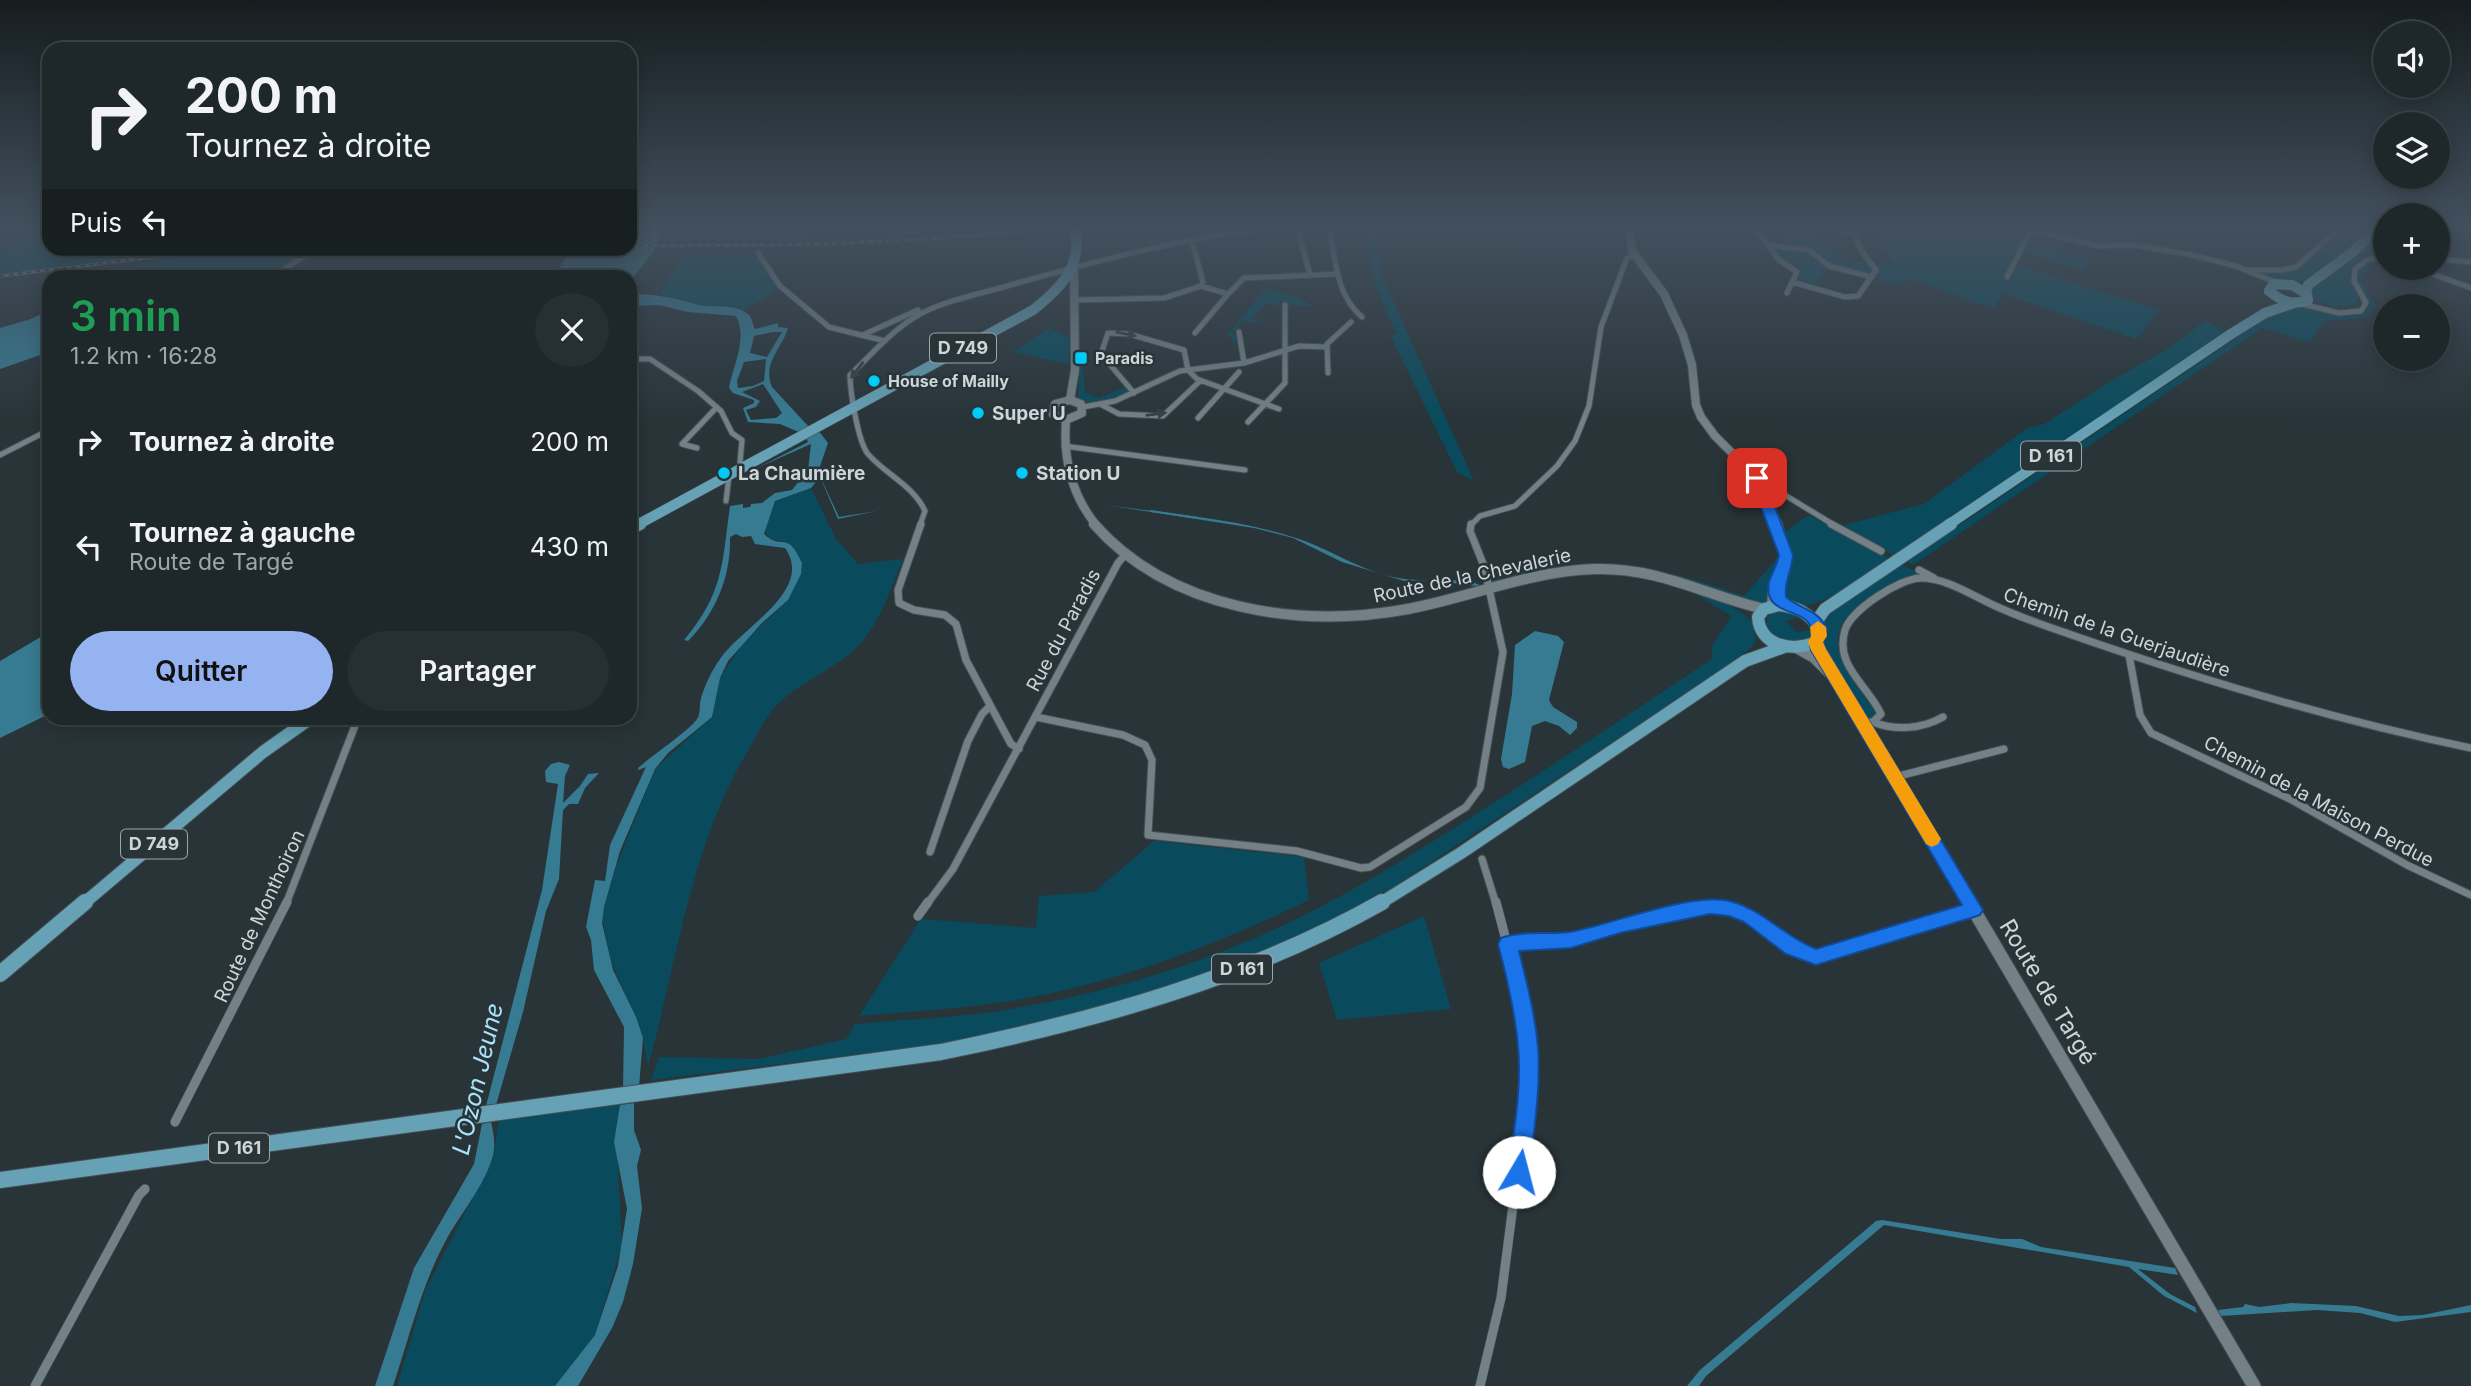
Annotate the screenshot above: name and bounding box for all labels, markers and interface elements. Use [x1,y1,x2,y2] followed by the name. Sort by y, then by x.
[2373,21,2450,371] map controls
[2373,21,2450,98] button: sound
[185,66,338,125] text: 200 m
[70,70,161,161] icon: right
[2373,112,2450,189] button: layers
[185,126,431,165] text: Tournez à droite
[136,203,174,241] icon: left
[2373,203,2450,280] button: +
[70,207,122,238] text: Puis
[70,290,182,341] text: 3 min
[535,293,609,367] button: close
[2373,294,2450,371] button: −
[1115,329,1137,340] one-way arrow
[930,334,996,362] road number: D 749
[70,342,217,370] text: 1.2 km · 16:28
[1095,348,1153,368] place label: Paradis
[1073,350,1089,366] marker: Paradis
[849,361,864,379] one-way arrow
[888,371,1009,391] place label: House of Mailly
[866,373,882,389] marker: House of Mailly
[992,402,1066,425] place label: Super U
[970,405,986,421] marker: Super U
[1145,409,1167,420] one-way arrow
[70,423,108,461] icon: right
[129,426,335,457] text: Tournez à droite
[530,426,609,457] text: 200 m
[2021,442,2081,470] road number: D 161
[1727,448,1787,508] pin
[1738,459,1776,497] icon: arrive
[738,462,865,485] place label: La Chaumière
[1036,462,1121,485] place label: Station U
[716,465,732,481] marker: La Chaumière
[1014,465,1030,481] marker: Station U
[129,517,355,548] text: Tournez à gauche
[70,528,108,566] icon: left
[530,531,609,562] text: 430 m
[1371,543,1573,608] street label: Route de la Chevalerie
[129,548,294,576] text: Route de Targé
[1022,565,1105,695] street label: Rue du Paradis
[2000,583,2233,682] street label: Chemin de la Guerjaudière
[70,631,333,711] button: Quitter
[347,631,609,711] button: Partager
[2200,731,2438,872] street label: Chemin de la Maison Perdue
[209,826,310,1006] street label: Route de Monthoiron
[121,830,187,858] road number: D 749
[1994,914,2102,1070] street label: Route de Targé
[1212,954,1272,984] road number: D 161
[446,1000,509,1158] water label: L'Ozon Jeune
[209,1134,269,1162] road number: D 161
[1482,1135,1556,1209] position arrow

